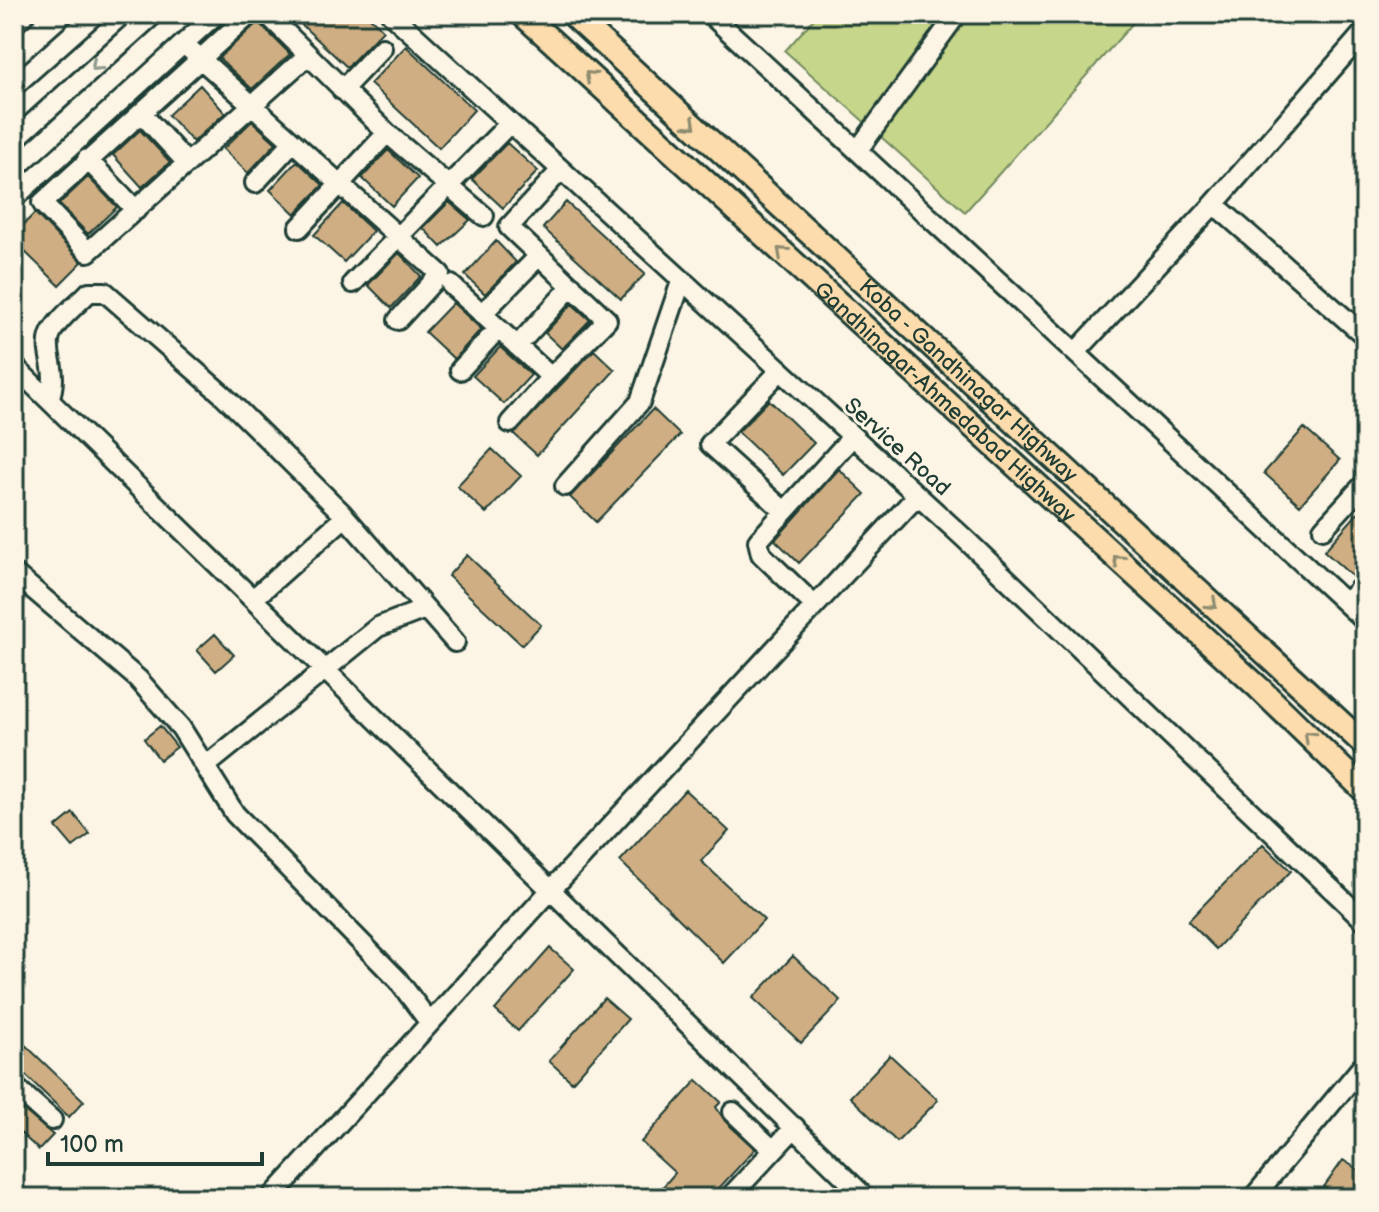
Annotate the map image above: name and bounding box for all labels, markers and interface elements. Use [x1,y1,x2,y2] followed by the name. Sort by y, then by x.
[91,57,105,72] one-way arrow
[585,71,600,86] one-way arrow
[682,114,696,129] one-way arrow
[777,246,791,261] one-way arrow
[853,274,1083,489] street label: Koba - Gandhinagar Highway
[808,276,1081,529] street label: Gandhinagar-Ahmedabad Highway
[838,392,956,502] street label: Service Road
[1113,555,1128,569] one-way arrow
[1203,594,1217,609] one-way arrow
[1304,731,1318,746] one-way arrow
[48,1116,262,1166] scale bar
[60,1130,124,1159] text: 100 m

